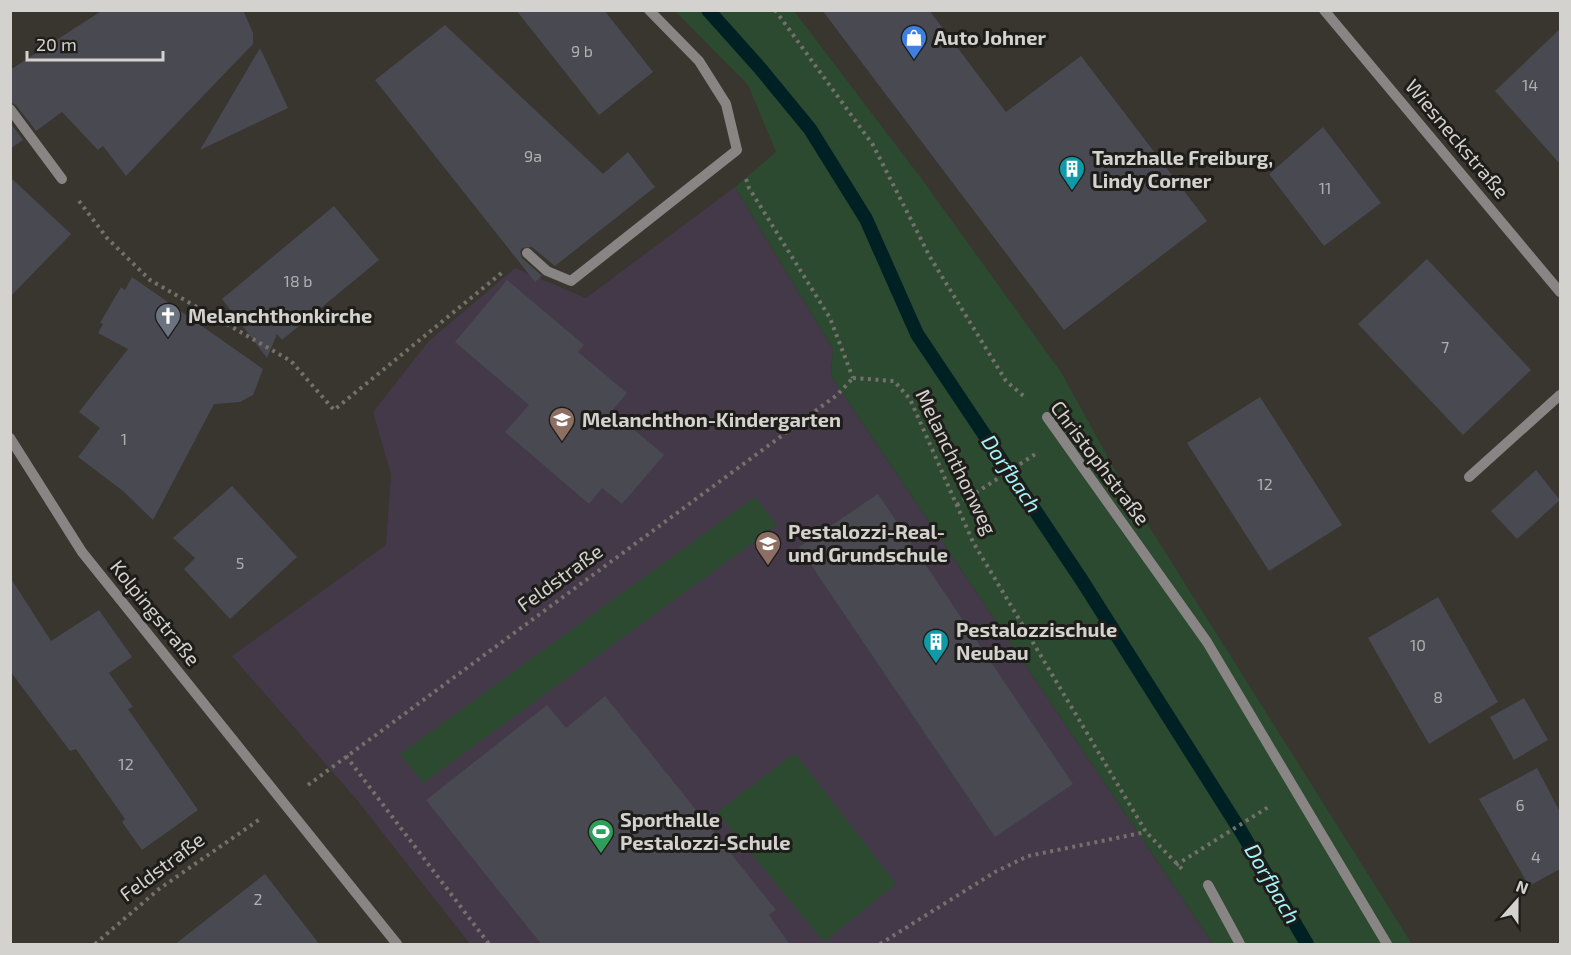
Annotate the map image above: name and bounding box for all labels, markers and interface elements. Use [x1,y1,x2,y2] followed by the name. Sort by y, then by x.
[899,23,929,61] shop icon: Auto Johner
[27,24,164,62] scale bar
[934,25,1046,49] place label: Auto Johner
[36,33,77,55] text: 20 m
[571,41,593,60] house number: 9 b
[1401,74,1515,203] street label: Wiesneckstraße
[1522,75,1538,94] house number: 14
[1092,145,1273,193] place label: Tanzhalle Freiburg, Lindy Corner
[524,146,542,165] house number: 9a
[1057,154,1087,192] building icon: Tanzhalle Freiburg, Lindy Corner
[1319,178,1331,197] house number: 11
[284,271,312,290] house number: 18 b
[153,301,183,339] church icon: Melanchthonkirche
[188,303,372,327] place label: Melanchthonkirche
[1441,337,1449,356] house number: 7
[911,385,1002,538] street label: Melanchthonweg
[1046,396,1155,529] street label: Christophstraße
[547,405,577,443] school or university icon: Melanchthon-Kindergarten
[582,407,841,431] place label: Melanchthon-Kindergarten
[121,429,127,448] house number: 1
[977,430,1047,517] water label: Dorfbach
[1257,474,1273,493] house number: 12
[788,519,948,566] place label: Pestalozzi-Real- und Grundschule
[753,529,783,567] school or university icon: Pestalozzi-Real- und Grundschule
[512,538,607,616] street label: Feldstraße
[236,553,244,572] house number: 5
[106,555,206,670] street label: Kolpingstraße
[956,617,1117,664] place label: Pestalozzischule Neubau
[921,627,951,665] building icon: Pestalozzischule Neubau
[1410,635,1426,654] house number: 10
[1433,687,1443,706] house number: 8
[118,754,134,773] house number: 12
[1515,795,1525,814] house number: 6
[620,807,791,854] place label: Sporthalle Pestalozzi-Schule
[586,817,616,855] sports icon: Sporthalle Pestalozzi-Schule
[114,827,208,906] street label: Feldstraße
[1240,839,1306,928] water label: Dorfbach
[1531,847,1541,866] house number: 4
[1487,871,1547,931] north arrow
[1514,876,1531,897] text: N
[254,889,263,908] house number: 2

